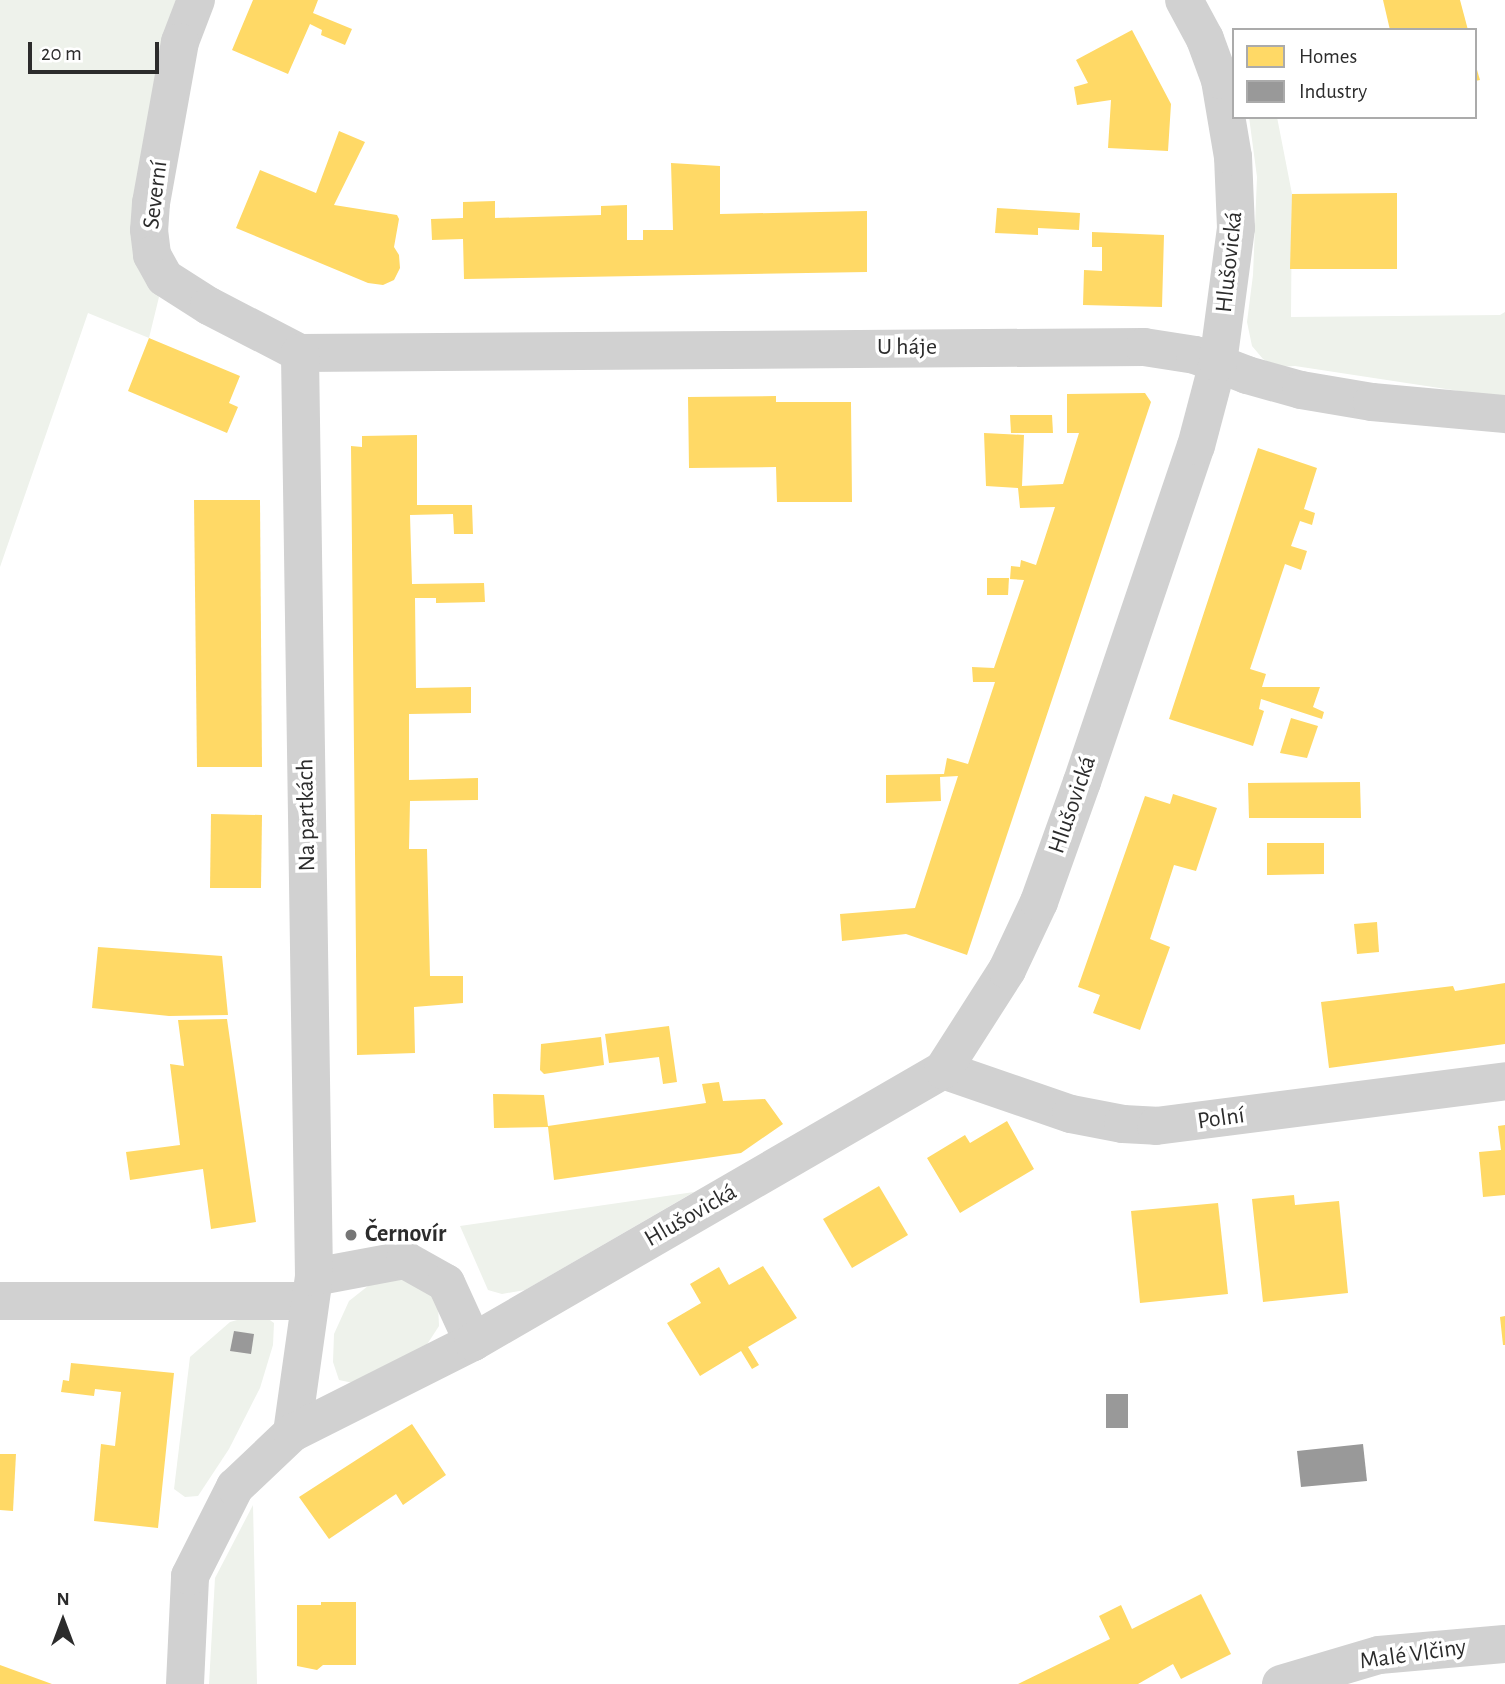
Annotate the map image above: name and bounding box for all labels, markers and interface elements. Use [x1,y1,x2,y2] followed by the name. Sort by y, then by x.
[32,28,163,72] scale bar
[1232,28,1477,119] legend
[41,43,82,64] text: 20 m
[1299,46,1357,67] text: Homes
[1299,81,1367,102] text: Industry
[138,159,174,231] street label: Severní
[1210,210,1250,314] street label: Hlušovická
[877,334,937,362] street label: U háje
[1043,752,1103,858] street label: Hlušovická
[292,758,322,872] street label: Na partkách
[1196,1101,1246,1137] street label: Polní
[640,1178,742,1254] street label: Hlušovická
[365,1221,446,1249] place label: Černovír
[343,1227,359,1243] marker: Černovír
[28,1586,98,1656] north arrow
[56,1590,70,1609] text: N
[1358,1633,1468,1677] street label: Malé Vlčiny

